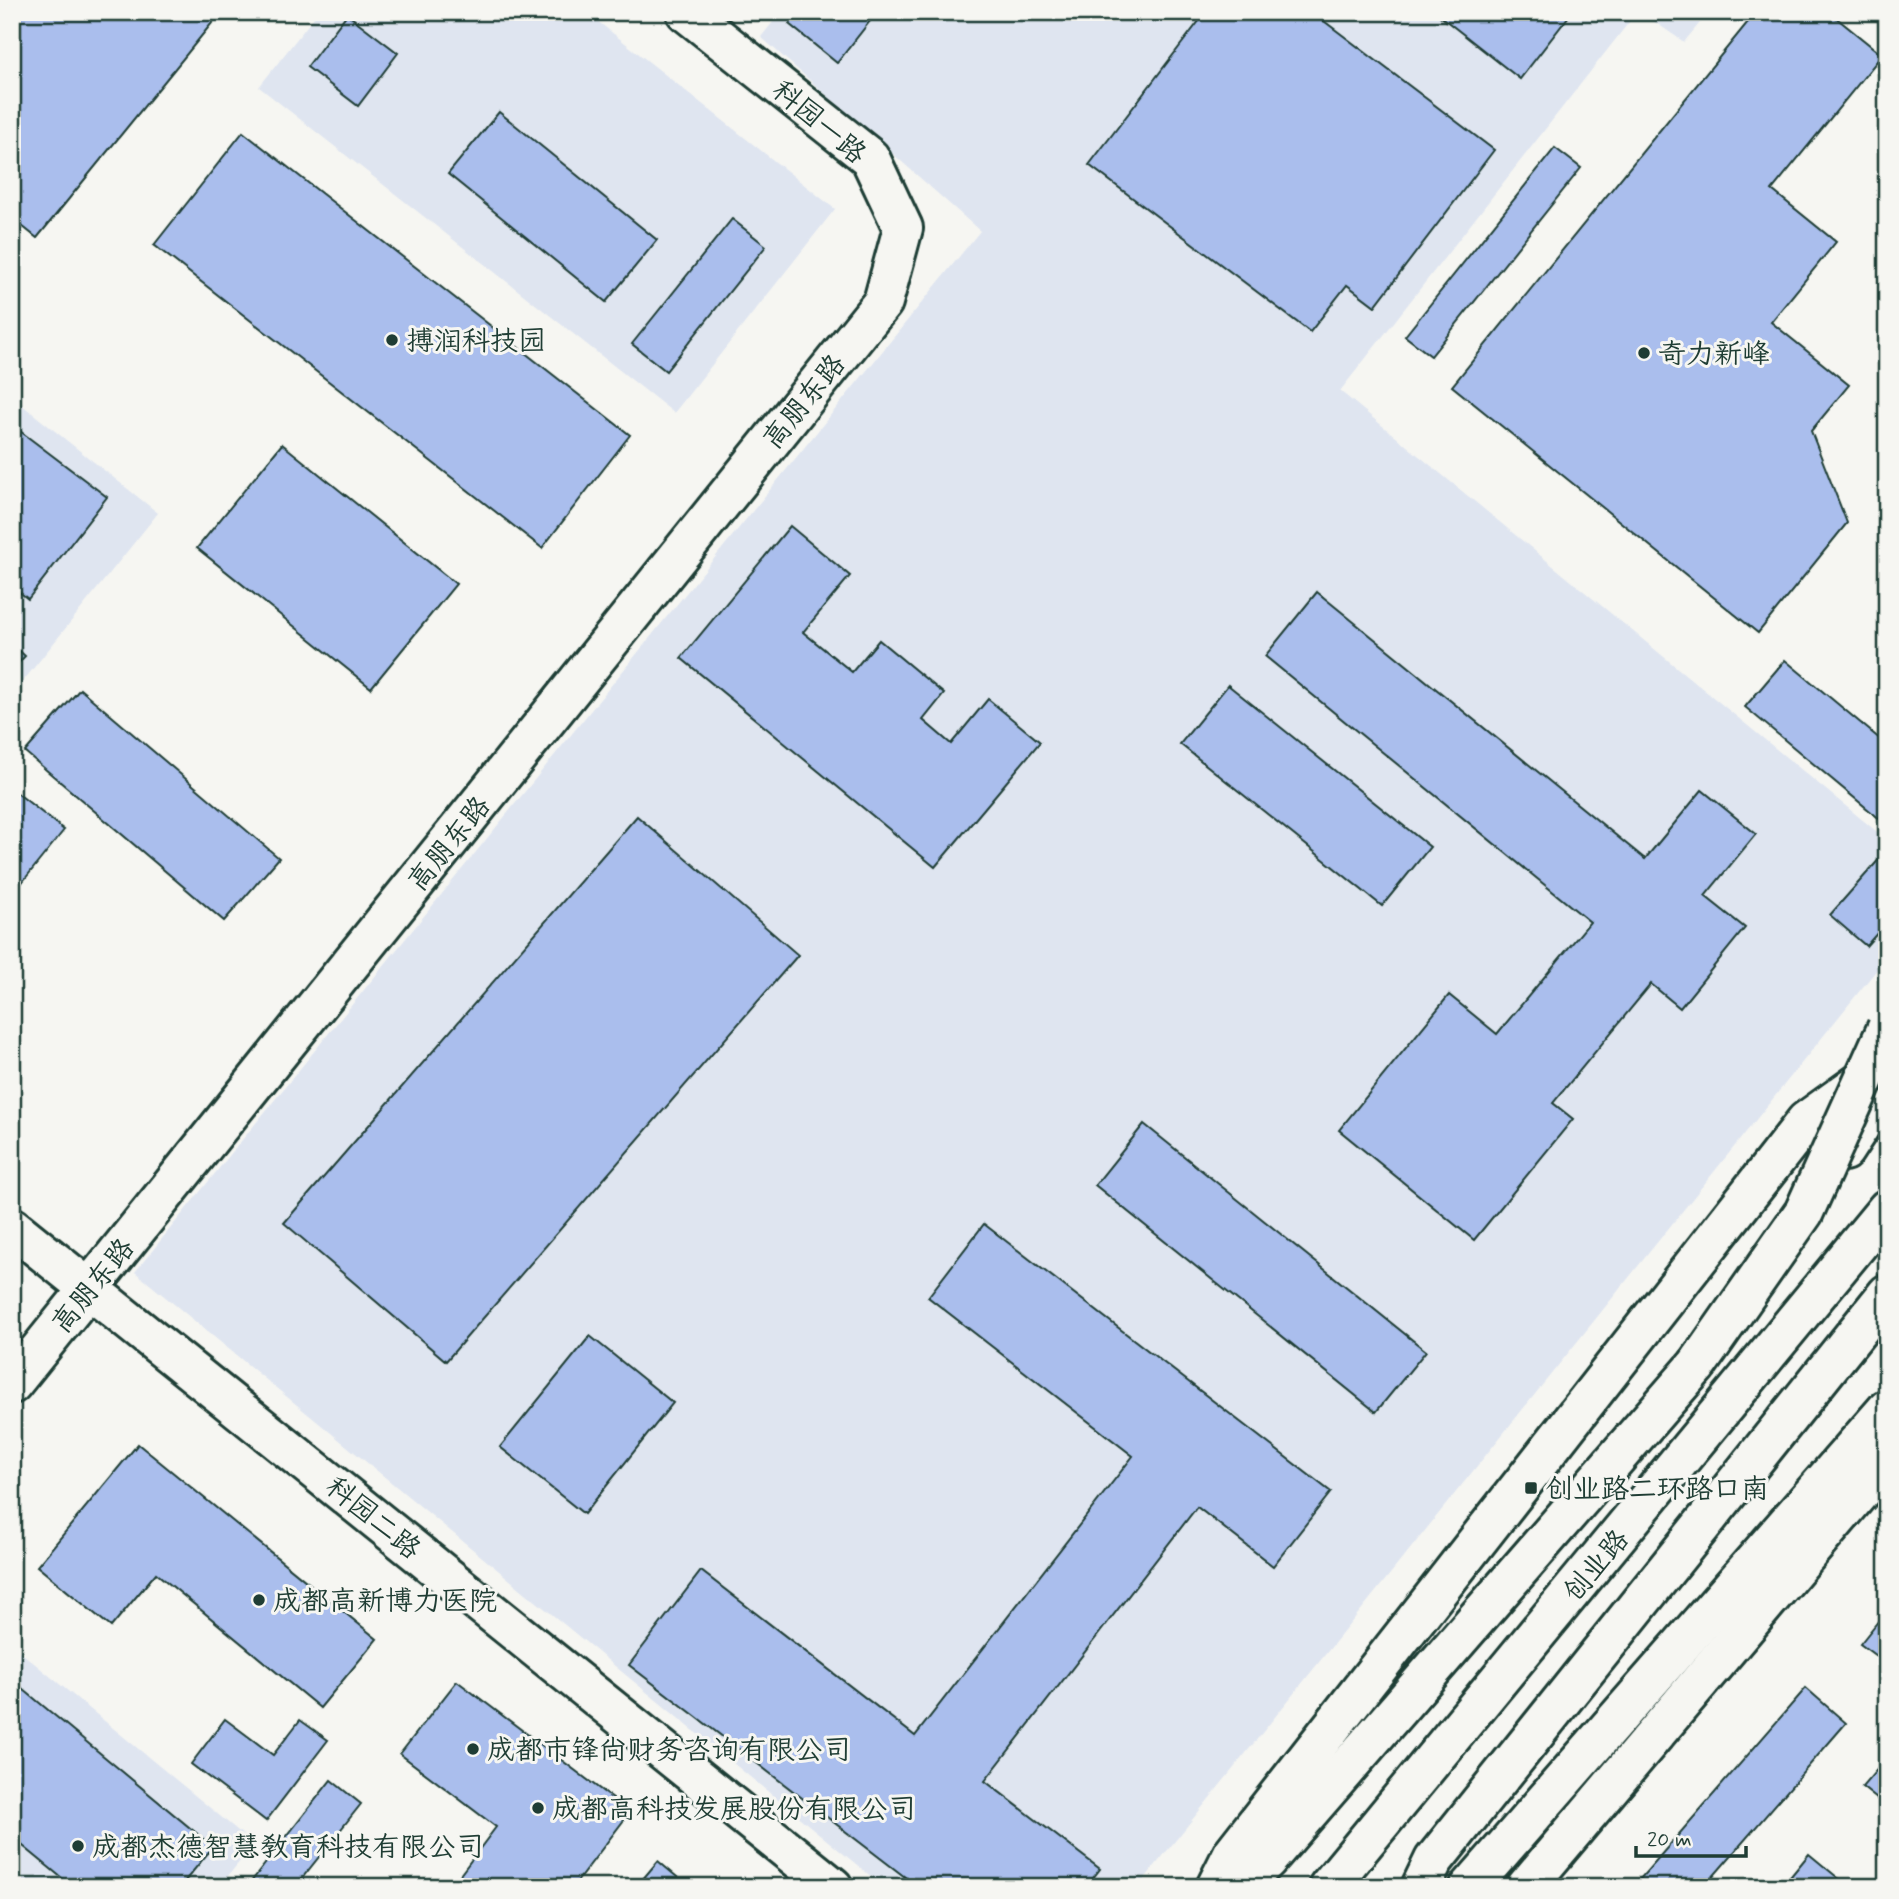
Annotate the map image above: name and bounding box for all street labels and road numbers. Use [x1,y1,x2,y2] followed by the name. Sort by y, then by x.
[764,73,873,173] street label: 科园一路
[755,347,855,458] street label: 高朋东路
[400,789,500,900] street label: 高朋东路
[44,1231,144,1342] street label: 高朋东路
[317,1469,428,1569] street label: 科园二路
[1556,1523,1638,1611] street label: 创业路

